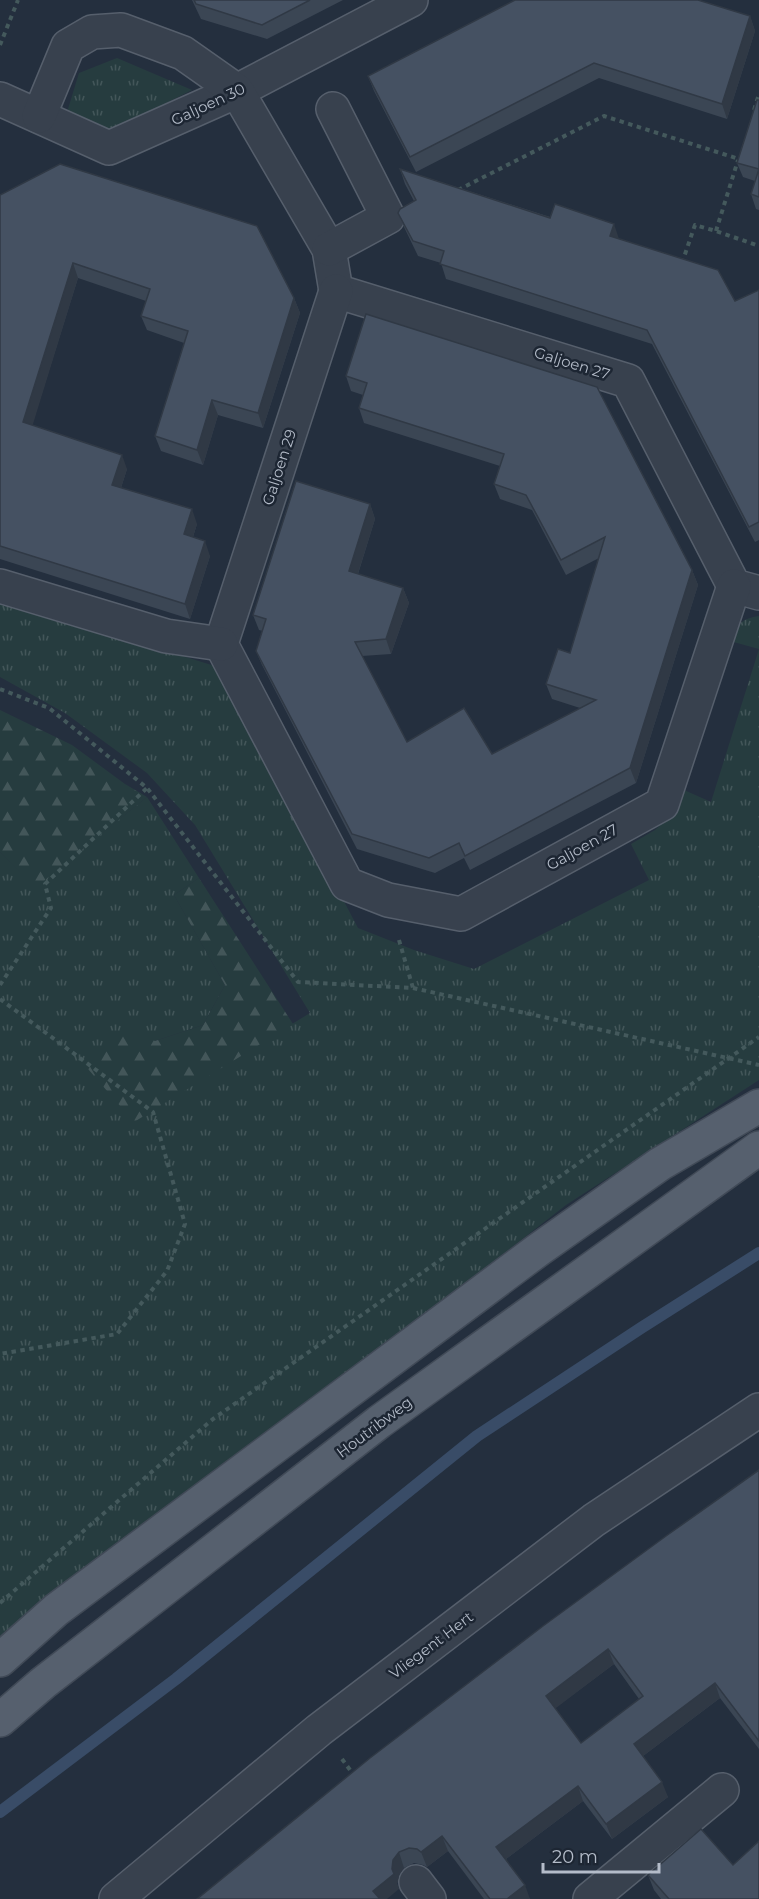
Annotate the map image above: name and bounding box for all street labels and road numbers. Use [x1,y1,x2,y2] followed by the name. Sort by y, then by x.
[168,79,248,129] street label: Galjoen 30
[532,342,612,384] street label: Galjoen 27
[258,427,300,507] street label: Galjoen 29
[543,820,621,874] street label: Galjoen 27
[332,1392,416,1462] street label: Houtribweg
[385,1607,477,1683] street label: Vliegent Hert

